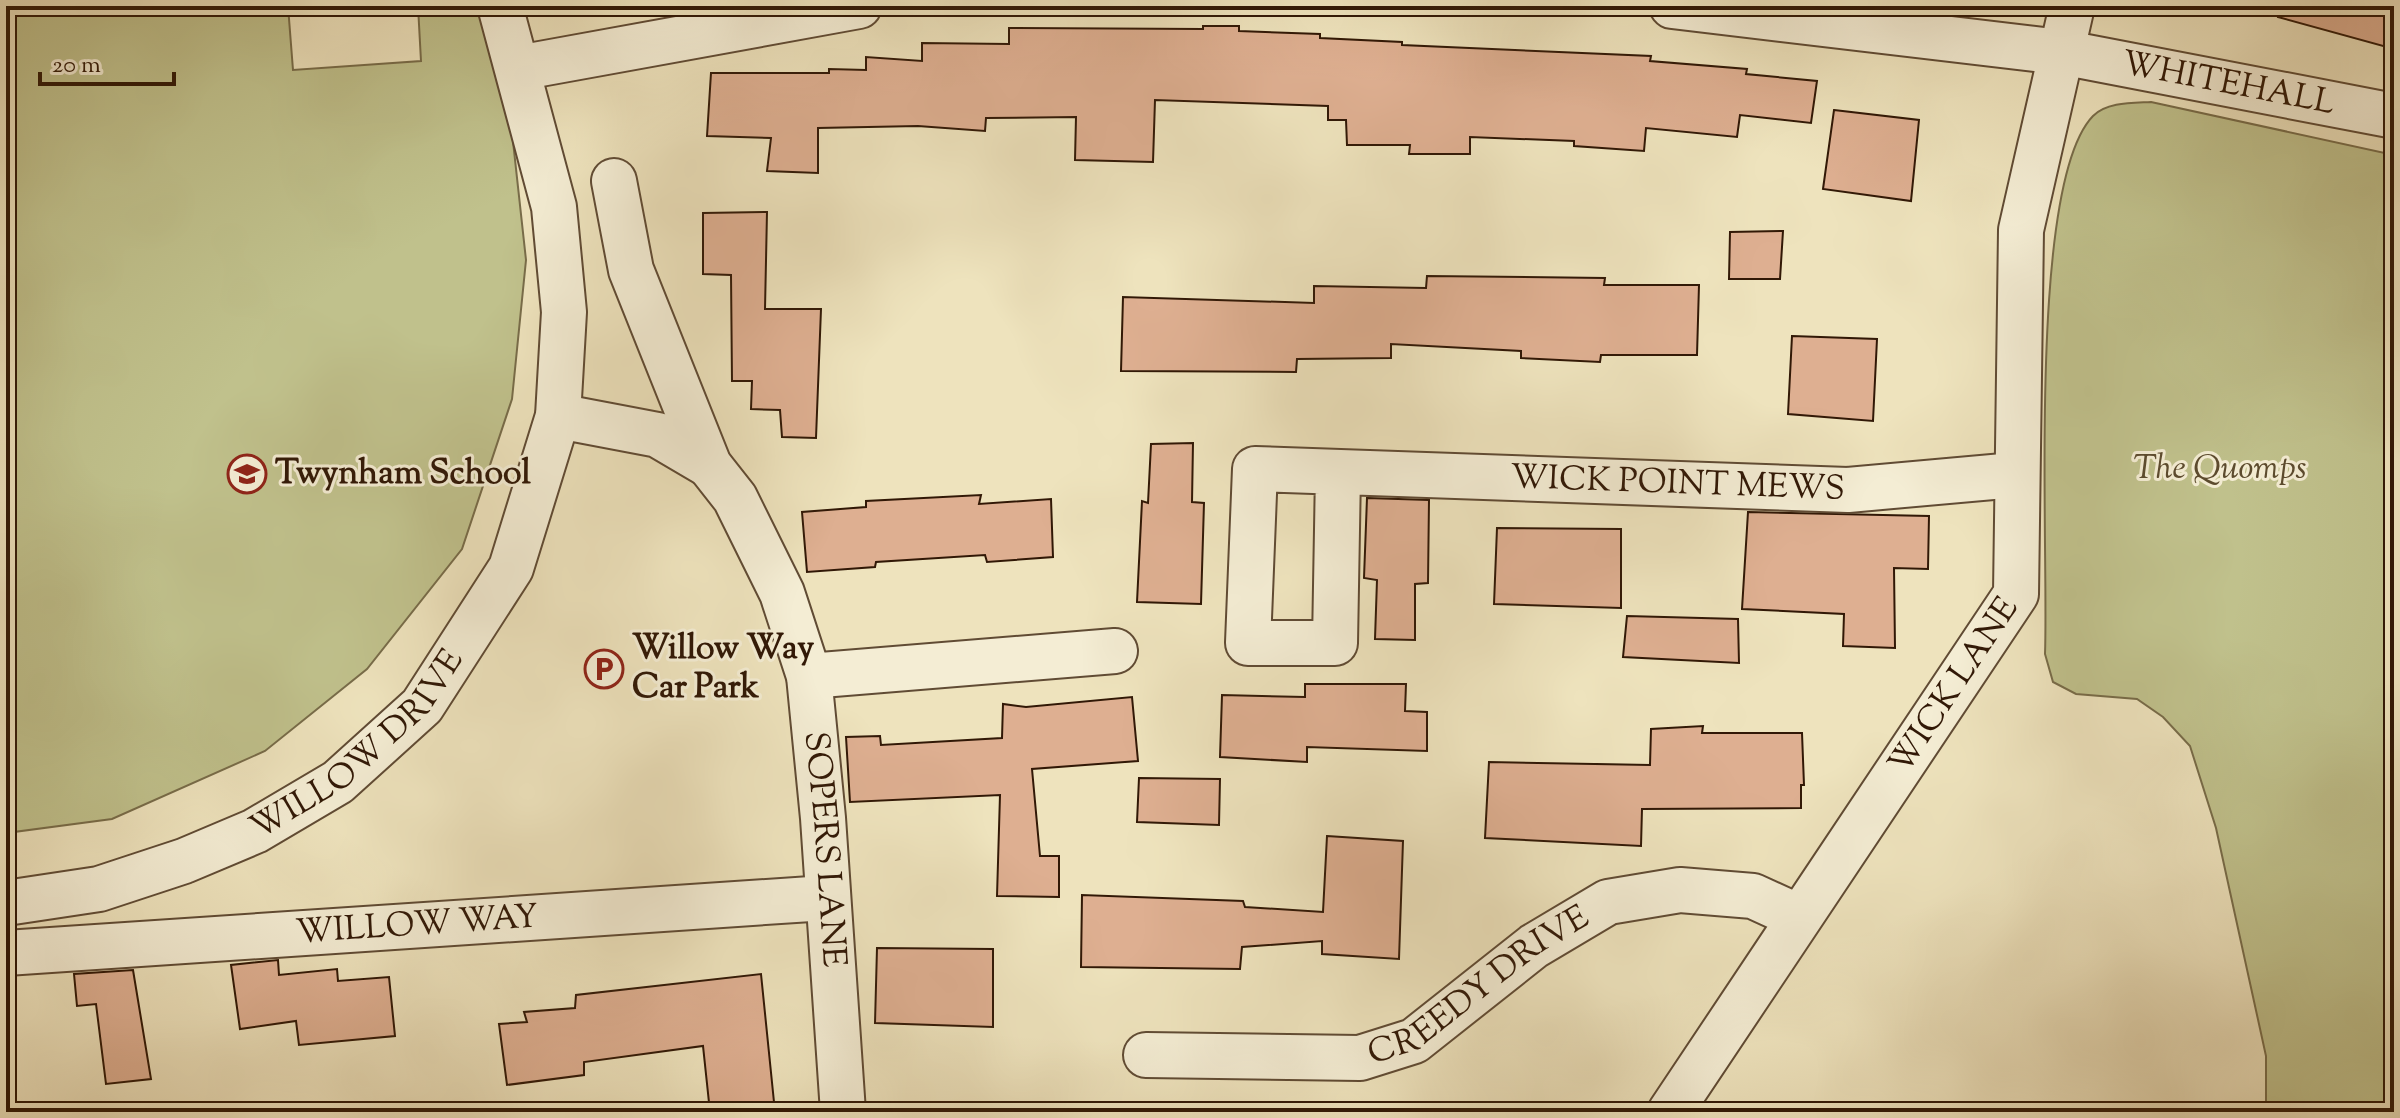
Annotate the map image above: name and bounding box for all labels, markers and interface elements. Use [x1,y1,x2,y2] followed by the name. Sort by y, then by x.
[40,36,174,86] scale bar
[2118,40,2339,129] street label: WHITEHALL
[52,49,101,83] text: 20 m
[2133,445,2307,494] park label: The Quomps
[275,450,531,499] place label: Twynham School
[226,453,268,495] school or university icon: Twynham School
[1509,454,1846,514] street label: WICK POINT MEWS
[1877,588,2031,785] street label: WICK LANE
[632,625,814,713] place label: Willow Way Car Park
[241,640,477,853] street label: WILLOW DRIVE
[583,648,625,690] parking icon: Willow Way Car Park
[790,729,858,969] street label: SOPERS LANE
[294,893,540,958] street label: WILLOW WAY
[1362,894,1599,1079] street label: CREEDY DRIVE

